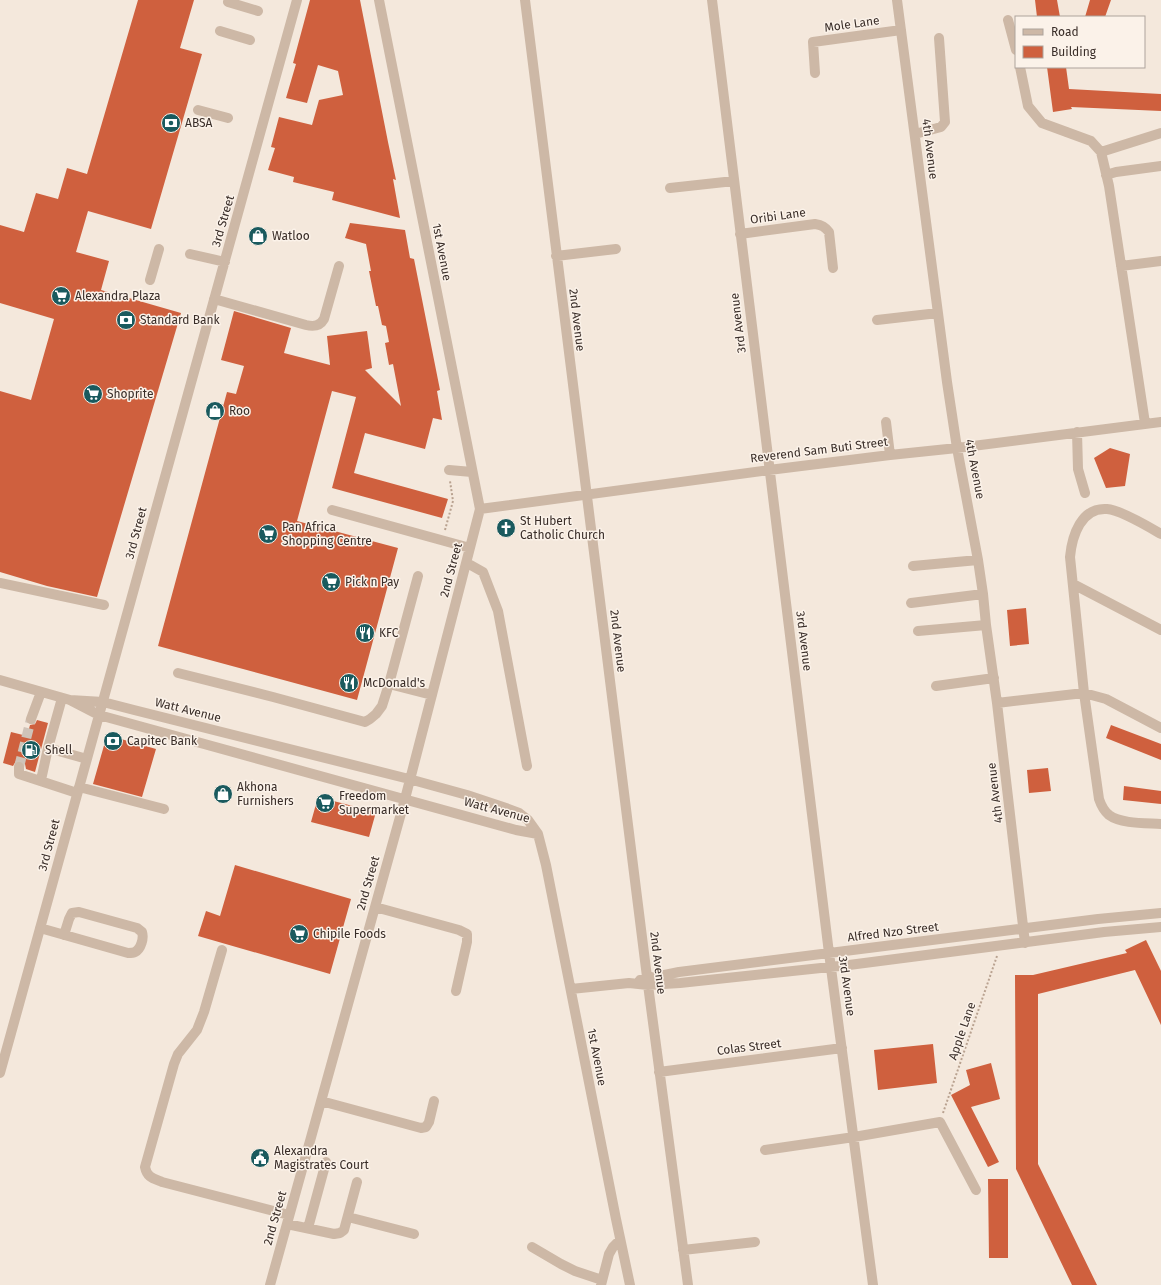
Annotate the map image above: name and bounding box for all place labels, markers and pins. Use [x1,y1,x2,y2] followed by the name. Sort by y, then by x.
[160,112,182,134] bank icon: ABSA
[185,116,212,130] place label: ABSA
[247,225,269,247] shop icon: Watloo
[272,229,310,243] place label: Watloo
[50,285,72,307] supermarket icon: Alexandra Plaza
[75,289,161,303] place label: Alexandra Plaza
[115,309,137,331] bank icon: Standard Bank
[140,313,221,327] place label: Standard Bank
[82,383,104,405] supermarket icon: Shoprite
[107,387,153,401] place label: Shoprite
[204,400,226,422] shop icon: Roo
[229,404,250,418] place label: Roo
[520,514,605,542] place label: St Hubert Catholic Church
[495,517,517,539] church icon: St Hubert Catholic Church
[282,520,372,548] place label: Pan Africa Shopping Centre
[257,523,279,545] supermarket icon: Pan Africa Shopping Centre
[320,571,342,593] supermarket icon: Pick n Pay
[345,575,399,589] place label: Pick n Pay
[354,622,376,644] restaurant icon: KFC
[379,626,399,640] place label: KFC
[338,672,360,694] restaurant icon: McDonald's
[363,676,425,690] place label: McDonald's
[102,730,124,752] bank icon: Capitec Bank
[127,734,198,748] place label: Capitec Bank
[20,739,42,761] fuel station icon: Shell
[45,743,73,757] place label: Shell
[237,780,294,808] place label: Akhona Furnishers
[212,783,234,805] shop icon: Akhona Furnishers
[339,789,410,817] place label: Freedom Supermarket
[314,792,336,814] supermarket icon: Freedom Supermarket
[288,923,310,945] supermarket icon: Chipile Foods
[313,927,386,941] place label: Chipile Foods
[274,1144,370,1172] place label: Alexandra Magistrates Court
[249,1147,271,1169] public building icon: Alexandra Magistrates Court

